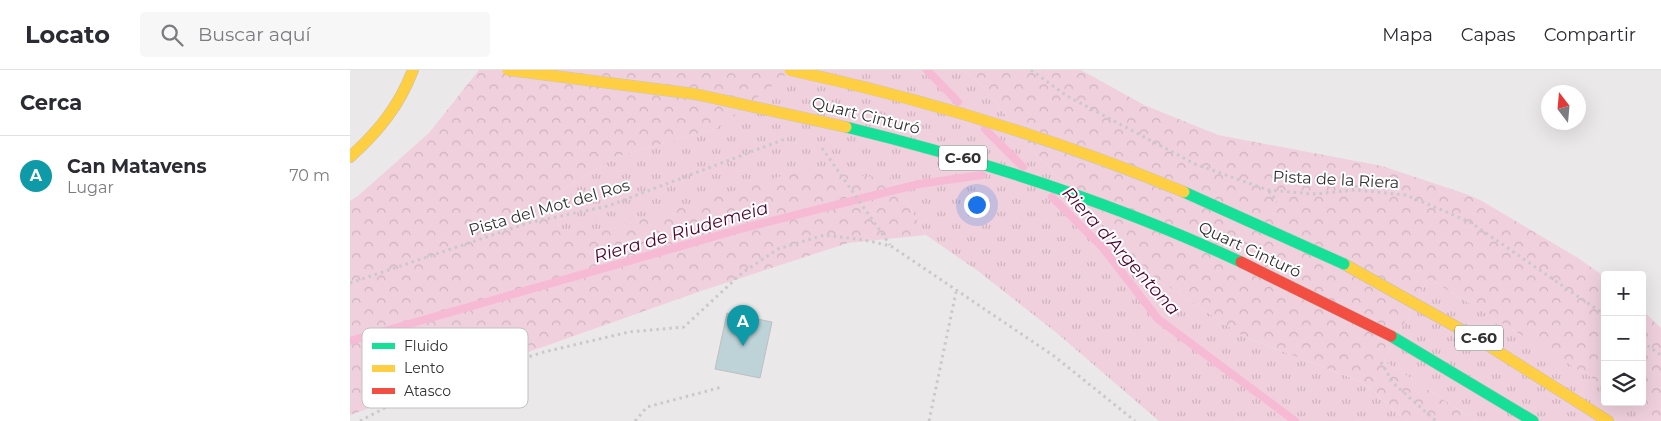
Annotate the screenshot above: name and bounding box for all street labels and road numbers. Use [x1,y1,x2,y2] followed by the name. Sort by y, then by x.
[810,93,922,138] street label: Quart Cinturó
[939,146,987,170] road number: C-60
[1272,167,1400,192] street label: Pista de la Riera
[466,175,632,240] street label: Pista del Mot del Ros
[1196,217,1304,282] street label: Quart Cinturó
[1455,326,1503,350] road number: C-60

